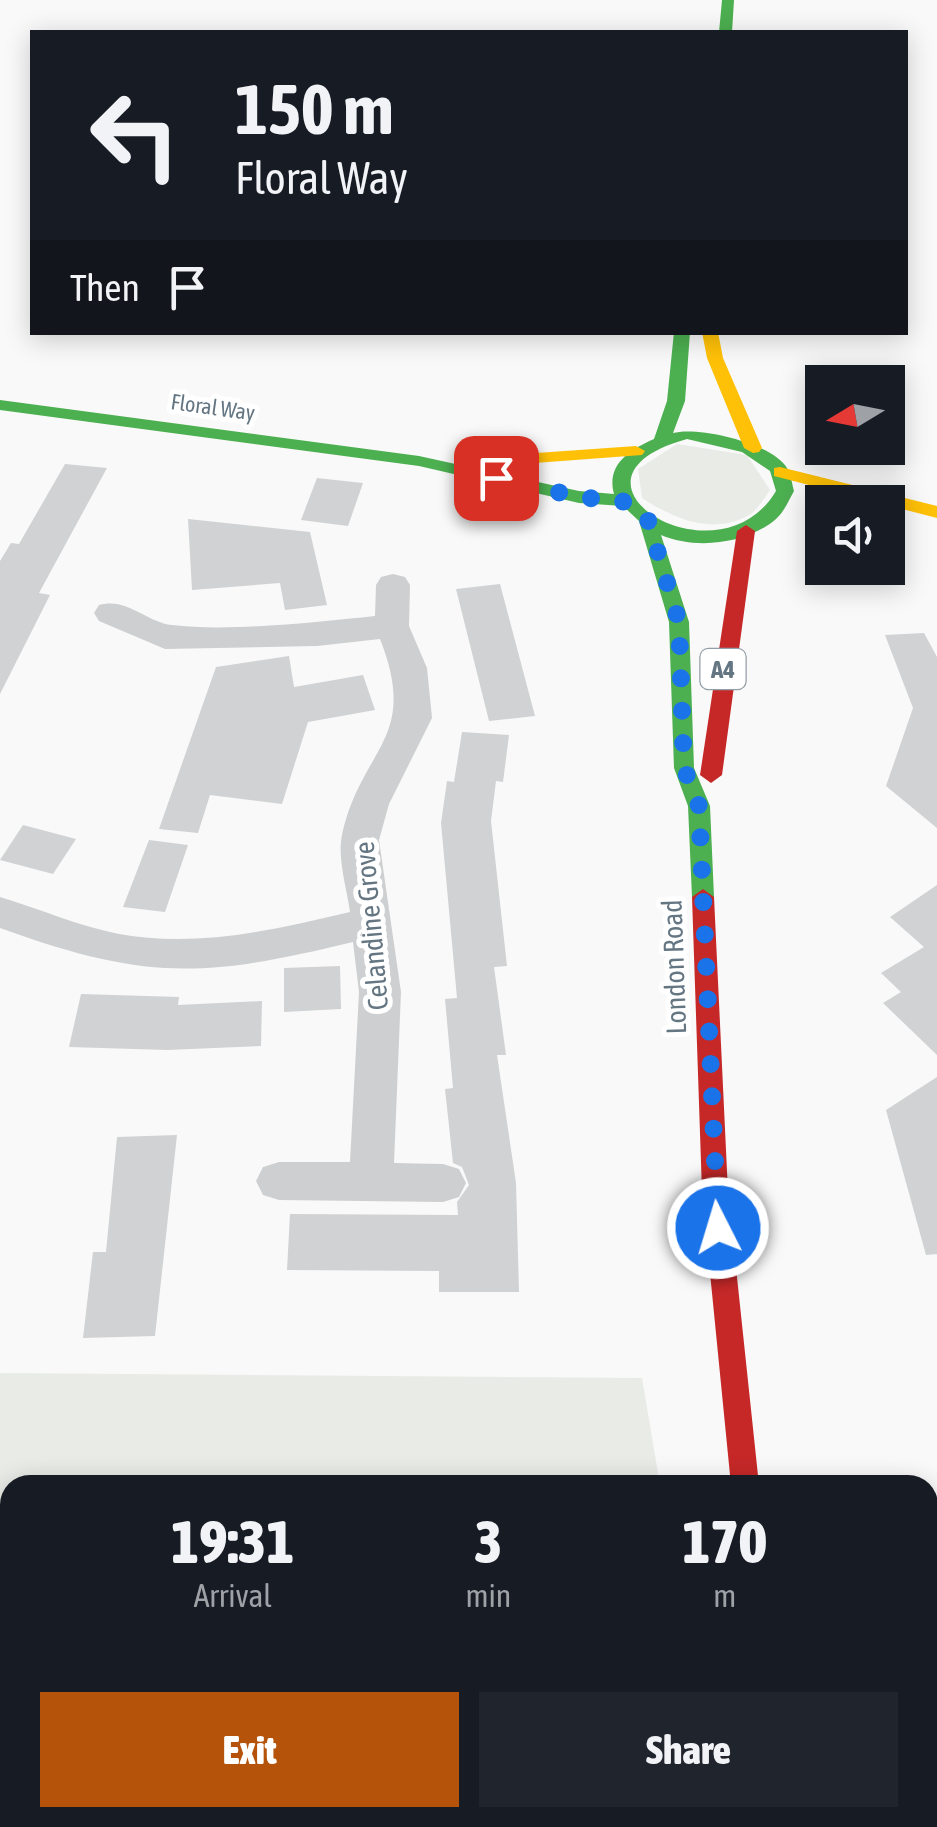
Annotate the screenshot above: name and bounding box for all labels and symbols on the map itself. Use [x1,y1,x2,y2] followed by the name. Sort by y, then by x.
[805,365,905,465] north arrow
[169,388,257,426] street label: Floral Way
[454,436,539,521] pin
[700,649,746,689] road number: A4
[348,840,394,1012] street label: Celandine Grove
[656,899,692,1035] street label: London Road
[666,1176,770,1280] position arrow

